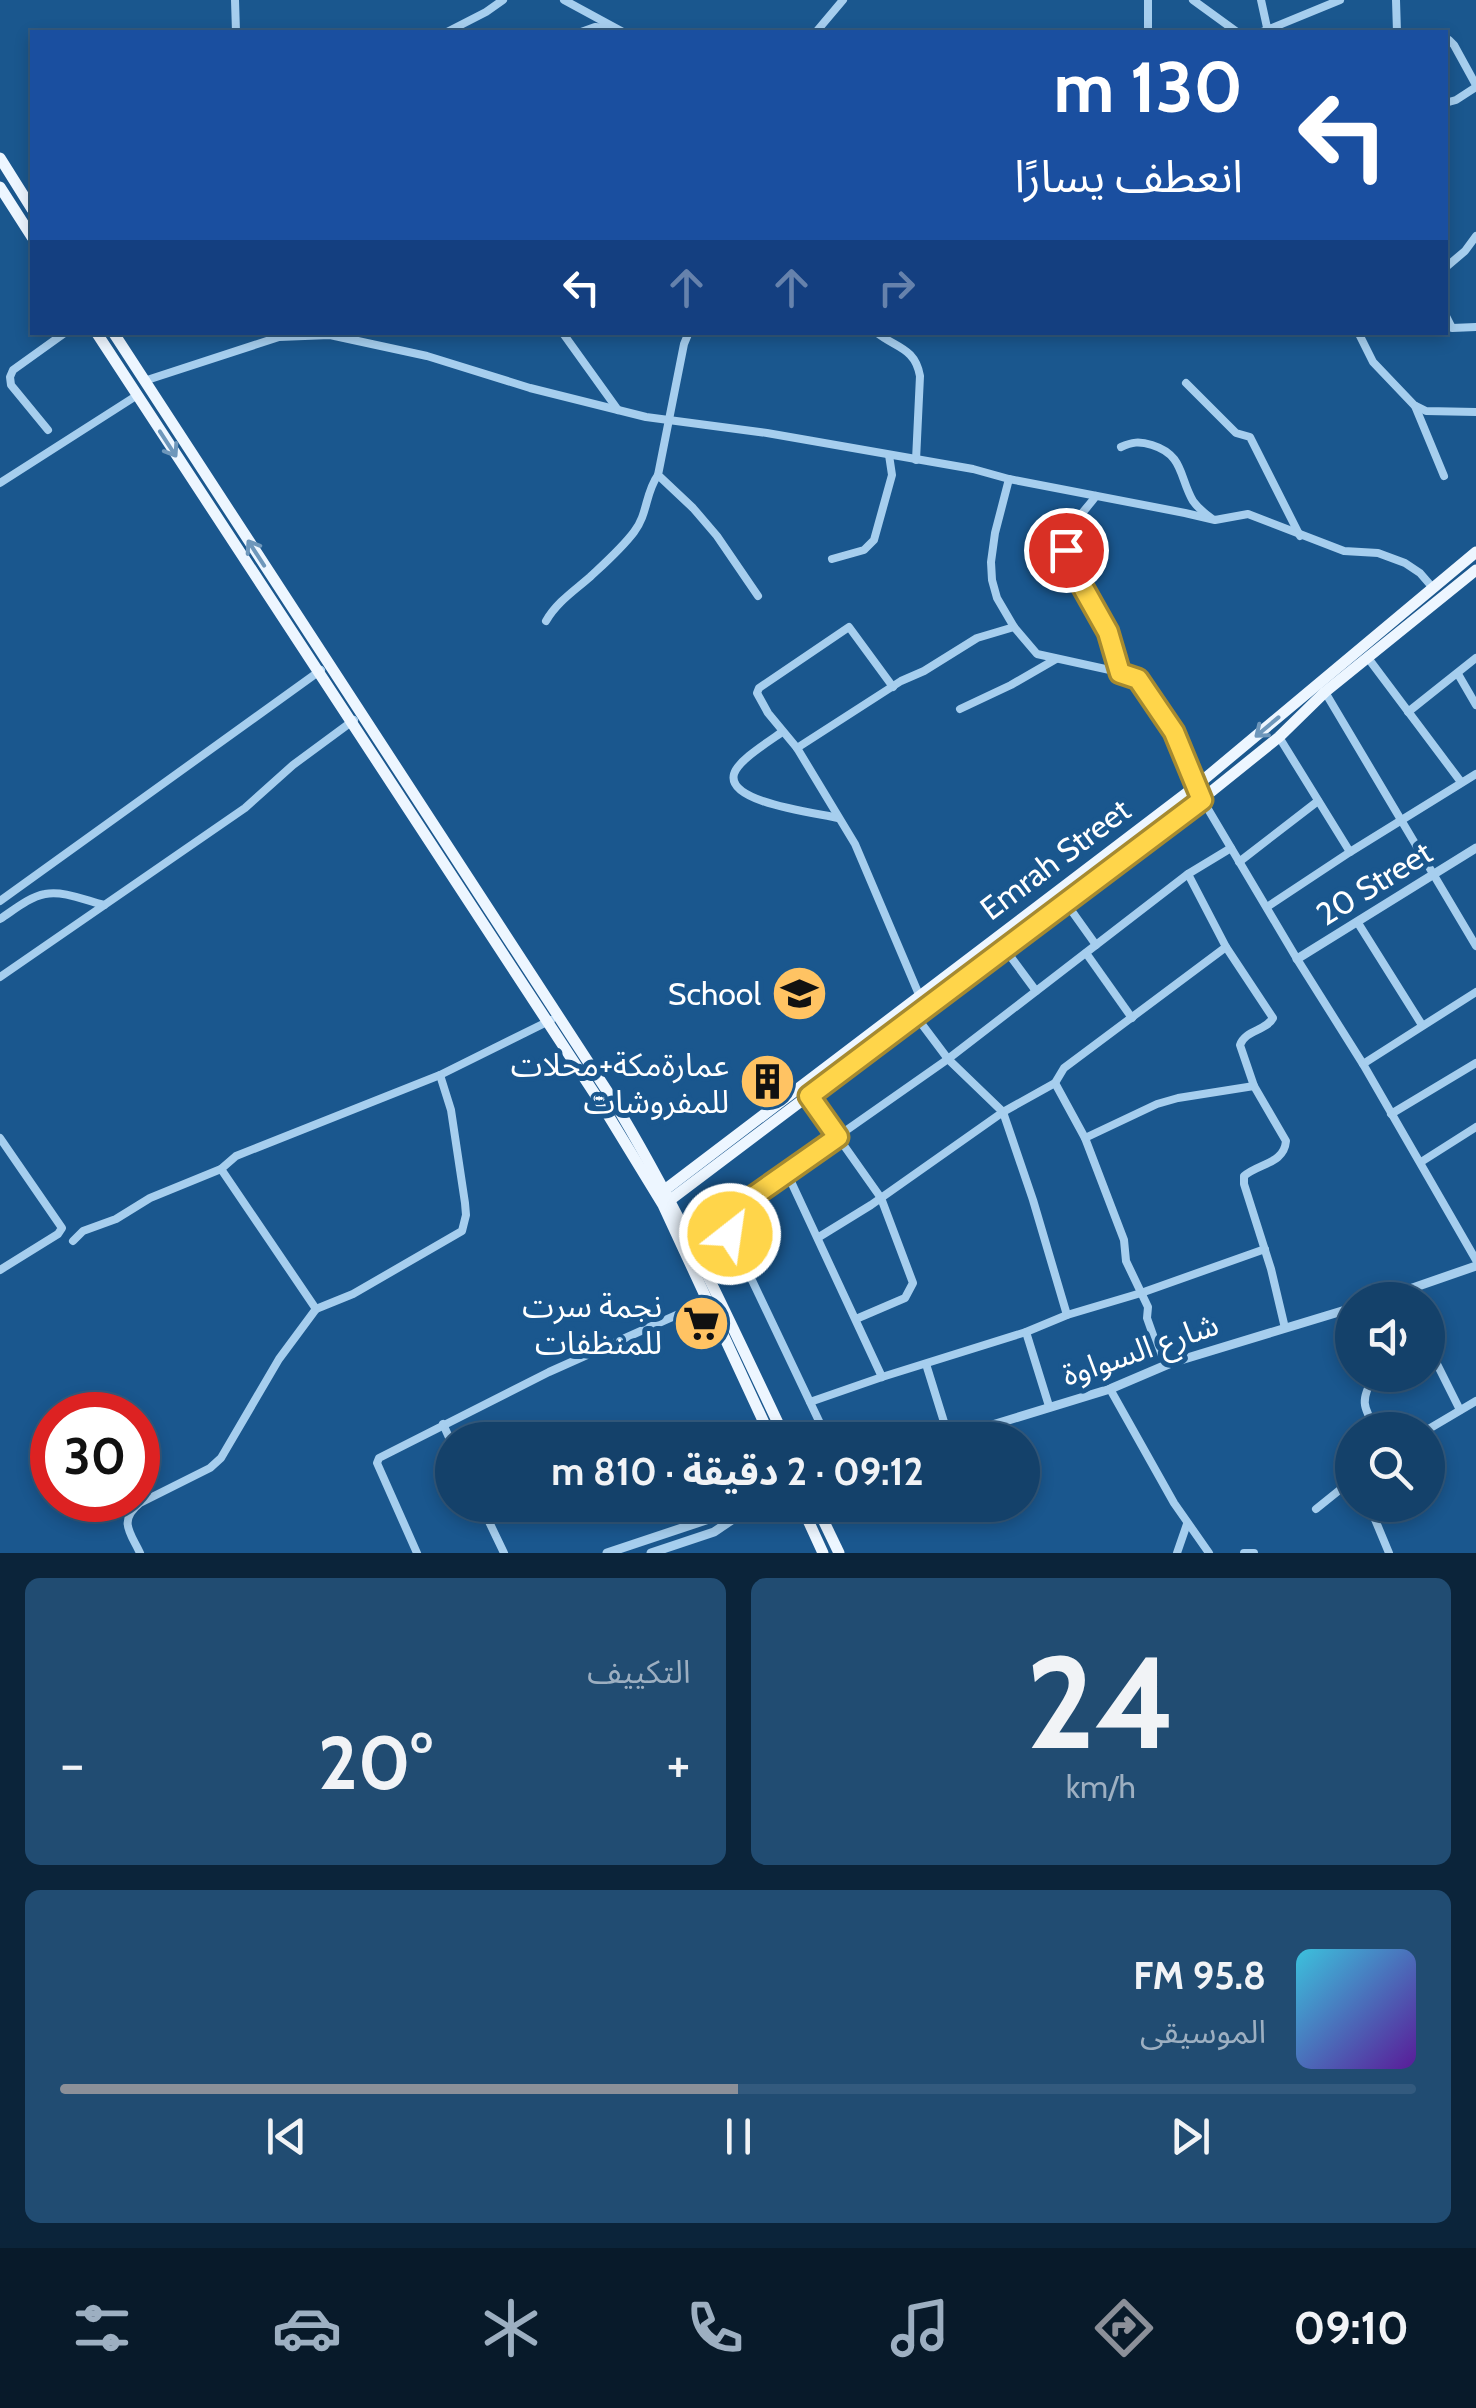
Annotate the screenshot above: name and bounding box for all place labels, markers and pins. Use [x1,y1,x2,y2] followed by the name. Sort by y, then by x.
[1024,508,1109,593] pin
[770,963,830,1023] school or university icon: School
[668,974,761,1013] place label: School
[511,1045,729,1121] place label: عمارةمكة+محلات للمفروشات
[738,1052,798,1112] building icon: عمارةمكة+محلات للمفروشات
[522,1286,662,1362] place label: نجمة سرت للمنظفات
[671,1293,731,1353] supermarket icon: نجمة سرت للمنظفات

